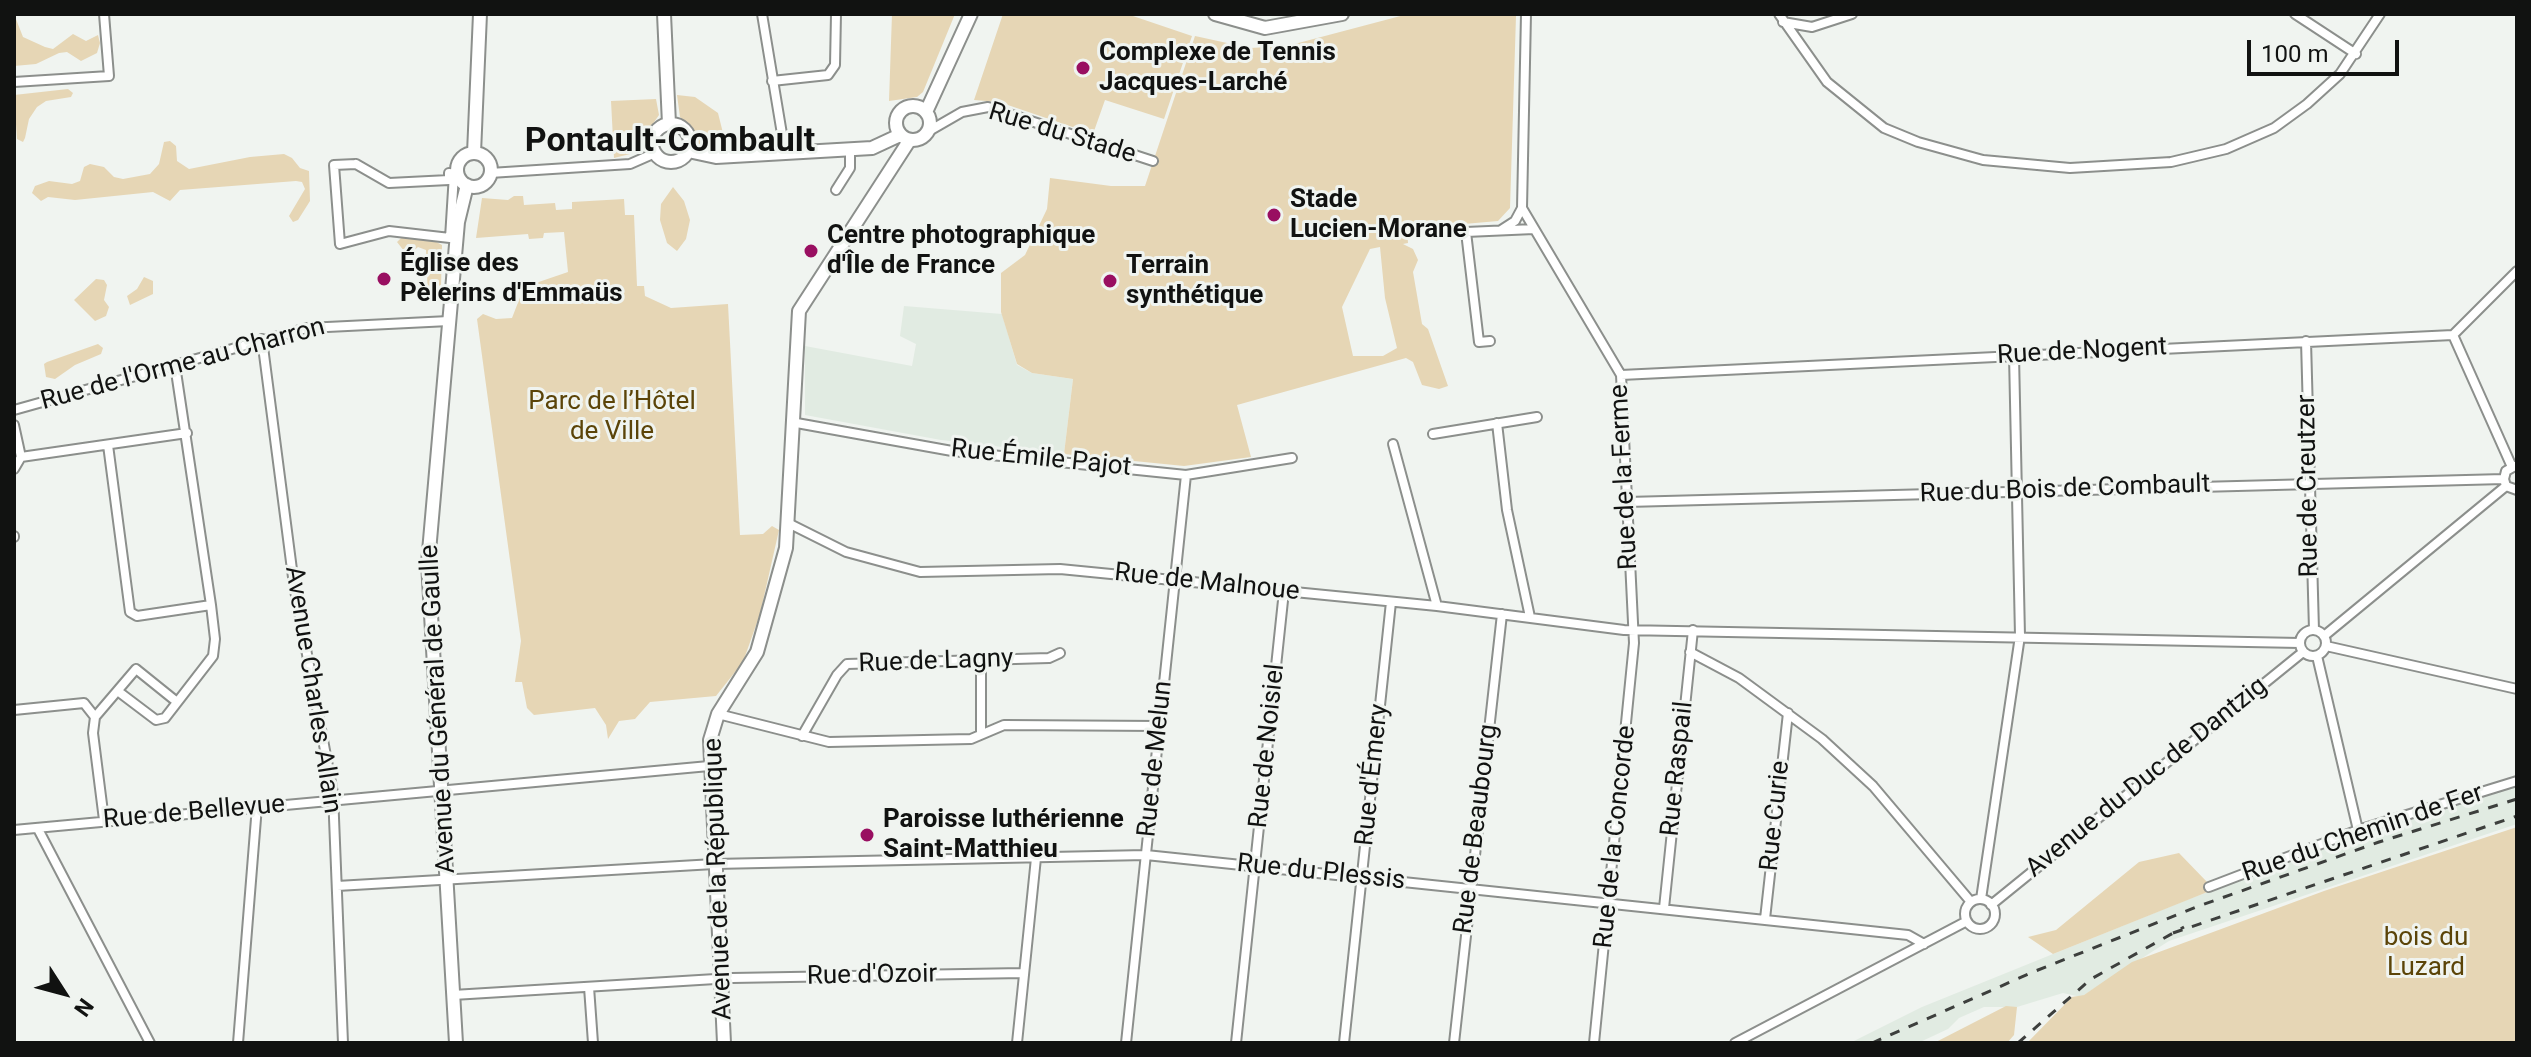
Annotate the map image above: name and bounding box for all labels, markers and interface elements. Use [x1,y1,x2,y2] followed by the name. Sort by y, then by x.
[2251,24,2403,74] scale bar
[1099,37,1336,98] place label: Complexe de Tennis Jacques-Larché
[2261,40,2328,68] text: 100 m
[1074,59,1092,77] marker: Complexe de Tennis Jacques-Larché
[984,97,1140,171] street label: Rue du Stade
[525,122,815,162] district label: Pontault-Combault
[1290,184,1467,246] place label: Stade Lucien-Morane
[1265,206,1283,224] marker: Stade Lucien-Morane
[827,220,1095,282] place label: Centre photographique d'Île de France
[802,242,820,260] marker: Centre photographique d'Île de France
[400,248,623,310] place label: Église des Pèlerins d'Emmaüs
[1126,250,1263,312] place label: Terrain synthétique
[375,270,393,288] marker: Église des Pèlerins d'Emmaüs
[1101,272,1119,290] marker: Terrain synthétique
[37,312,329,418] street label: Rue de l'Orme au Charron
[1996,332,2168,372] street label: Rue de Nogent
[1605,383,1645,571] street label: Rue de la Ferme
[528,386,696,448] park label: Parc de l’Hôtel de Ville
[2292,394,2326,578] street label: Rue de Creutzer
[949,434,1133,484] street label: Rue Émile Pajot
[1919,469,2211,511] street label: Rue du Bois de Combault
[415,544,463,874] street label: Avenue du Général de Gaulle
[1113,558,1301,608] street label: Rue de Malnoue
[277,564,347,816] street label: Avenue Charles Allain
[858,644,1014,680] street label: Rue de Lagny
[1244,662,1292,830] street label: Rue de Noisiel
[2020,671,2274,885] street label: Avenue du Duc de Dantzig
[1132,679,1180,839] street label: Rue de Melun
[1655,700,1701,838] street label: Rue Raspail
[1350,703,1396,847] street label: Rue d'Émery
[1449,722,1505,936] street label: Rue de Beaubourg
[1589,724,1643,950] street label: Rue de la Concorde
[698,737,740,1021] street label: Avenue de la République
[1755,759,1797,873] street label: Rue Curie
[2239,778,2487,890] street label: Rue du Chemin de Fer
[102,790,286,836] street label: Rue de Bellevue
[883,804,1124,866] place label: Paroisse luthérienne Saint-Matthieu
[858,826,876,844] marker: Paroisse luthérienne Saint-Matthieu
[1235,849,1407,897] street label: Rue du Plessis
[2384,922,2468,984] park label: bois du Luzard
[24,953,104,1033] north arrow
[807,959,937,993] street label: Rue d'Ozoir
[69,994,98,1021] text: N

